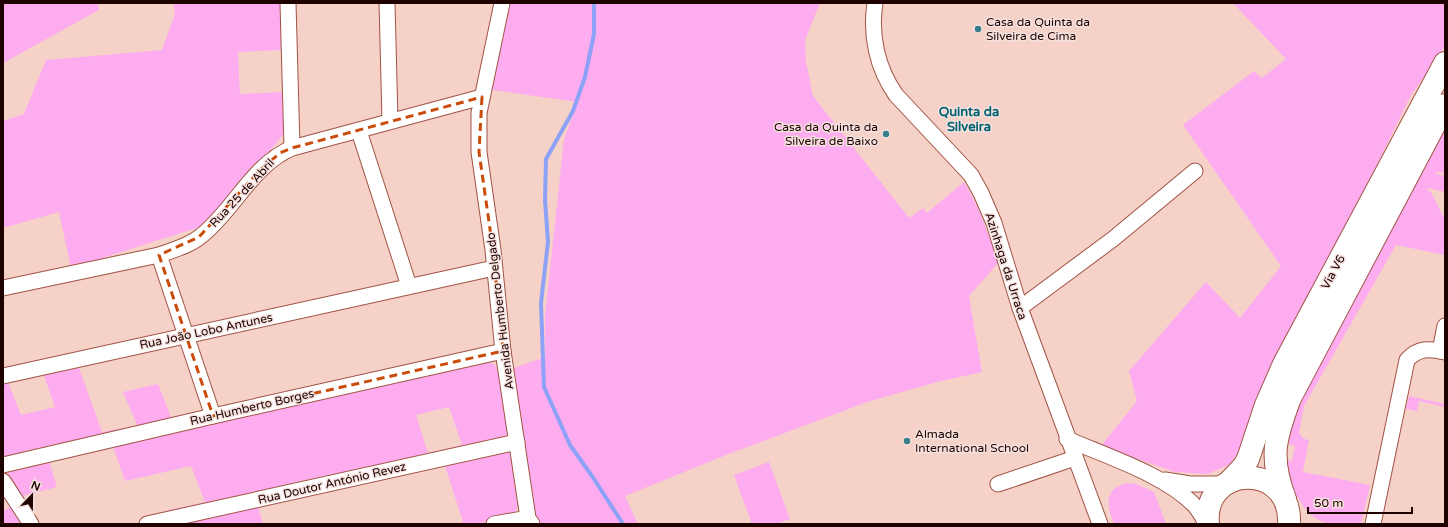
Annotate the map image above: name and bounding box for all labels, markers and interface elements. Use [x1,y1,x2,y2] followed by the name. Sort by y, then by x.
[986,15,1090,43] place label: Casa da Quinta da Silveira de Cima
[973,24,983,34] marker: Casa da Quinta da Silveira de Cima
[939,104,999,135] district label: Quinta da Silveira
[774,120,878,148] place label: Casa da Quinta da Silveira de Baixo
[881,129,891,139] marker: Casa da Quinta da Silveira de Baixo
[207,156,277,230] street label: Rua 25 de Abril
[982,211,1030,321] street label: Azinhaga da Urraca
[483,232,517,390] street label: Avenida Humberto Delgado
[1318,252,1348,292] street label: Via V6
[138,310,274,352] street label: Rua João Lobo Antunes
[189,386,316,428] street label: Rua Humberto Borges
[915,427,1029,455] place label: Almada International School
[902,436,912,446] marker: Almada International School
[257,459,407,507] street label: Rua Doutor António Revez
[12,475,52,515] north arrow
[29,479,42,494] text: N
[1308,489,1412,515] scale bar
[1314,496,1343,510] text: 50 m

